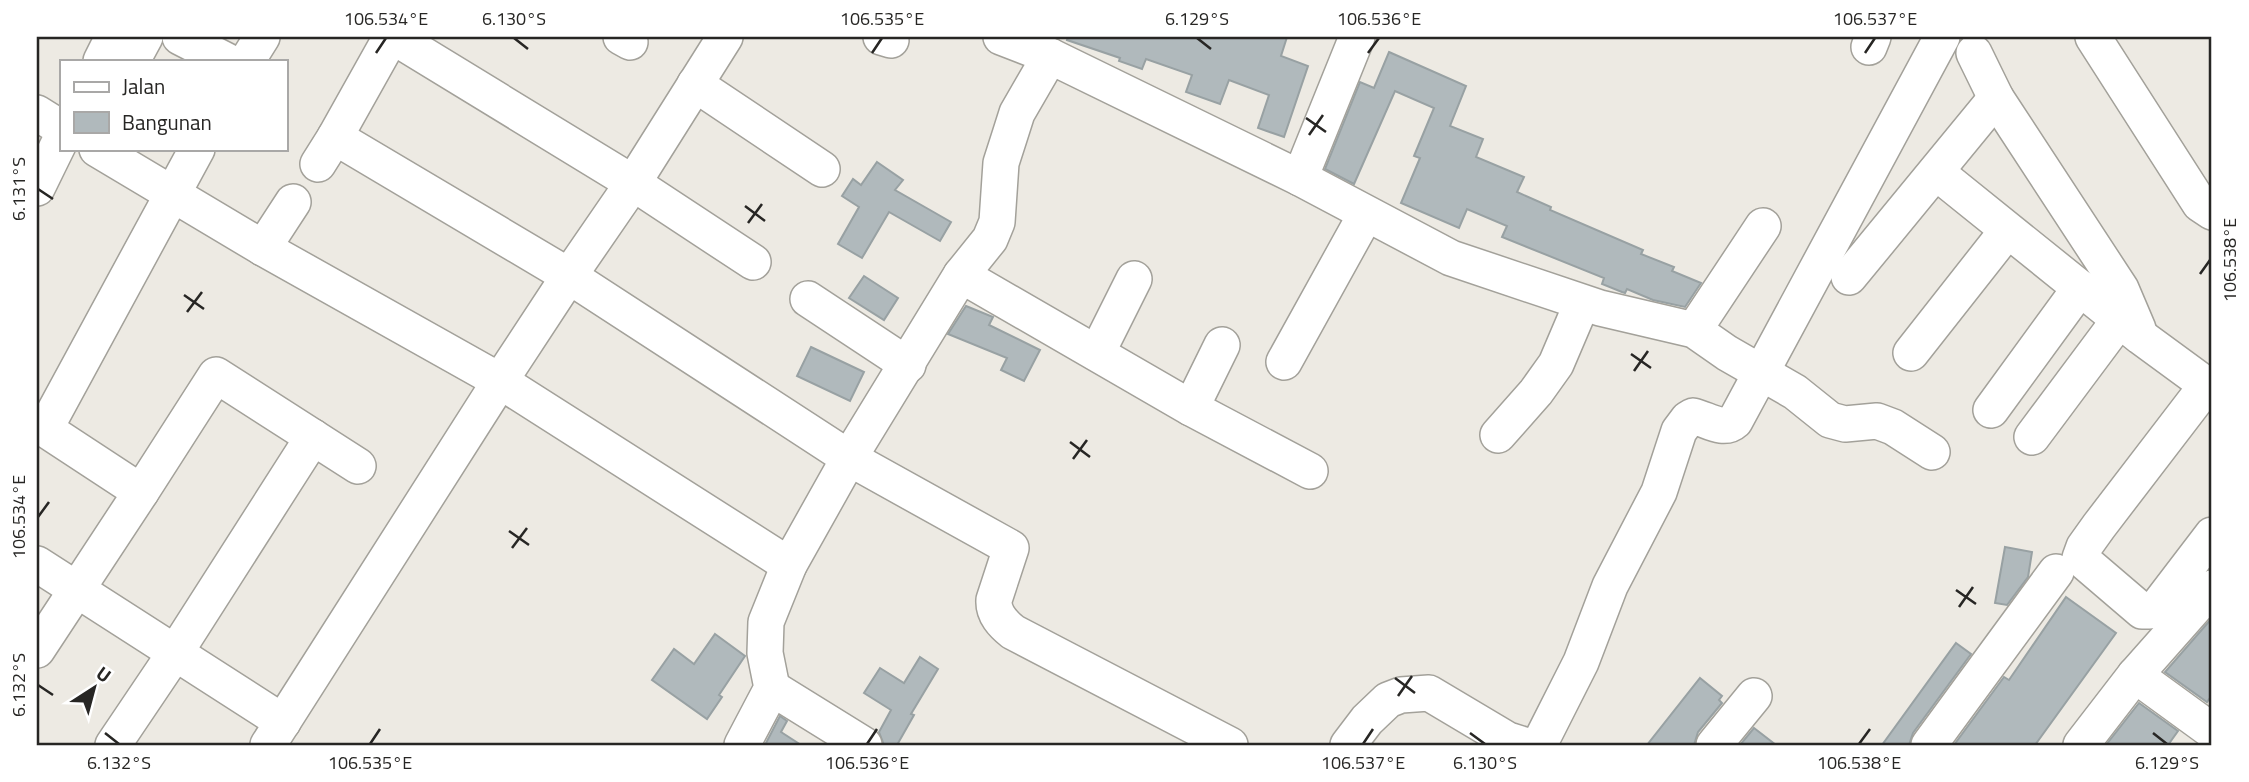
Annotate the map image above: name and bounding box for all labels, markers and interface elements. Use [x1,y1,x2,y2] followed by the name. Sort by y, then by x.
[344,5,428,32] text: 106.534°E
[482,5,546,32] text: 6.130°S
[840,5,924,32] text: 106.535°E
[1165,5,1229,32] text: 6.129°S
[1337,5,1421,32] text: 106.536°E
[1833,5,1917,32] text: 106.537°E
[60,60,287,150] legend
[122,70,165,102] text: Jalan
[122,106,212,138] text: Bangunan
[5,157,32,221] text: 6.131°S
[2216,218,2243,302] text: 106.538°E
[5,475,32,559] text: 106.534°E
[60,652,130,722] north arrow
[5,653,32,717] text: 6.132°S
[91,658,118,689] text: U
[87,749,151,776] text: 6.132°S
[328,749,412,776] text: 106.535°E
[825,749,909,776] text: 106.536°E
[1321,749,1405,776] text: 106.537°E
[1453,749,1517,776] text: 6.130°S
[1817,749,1901,776] text: 106.538°E
[2135,749,2199,776] text: 6.129°S

